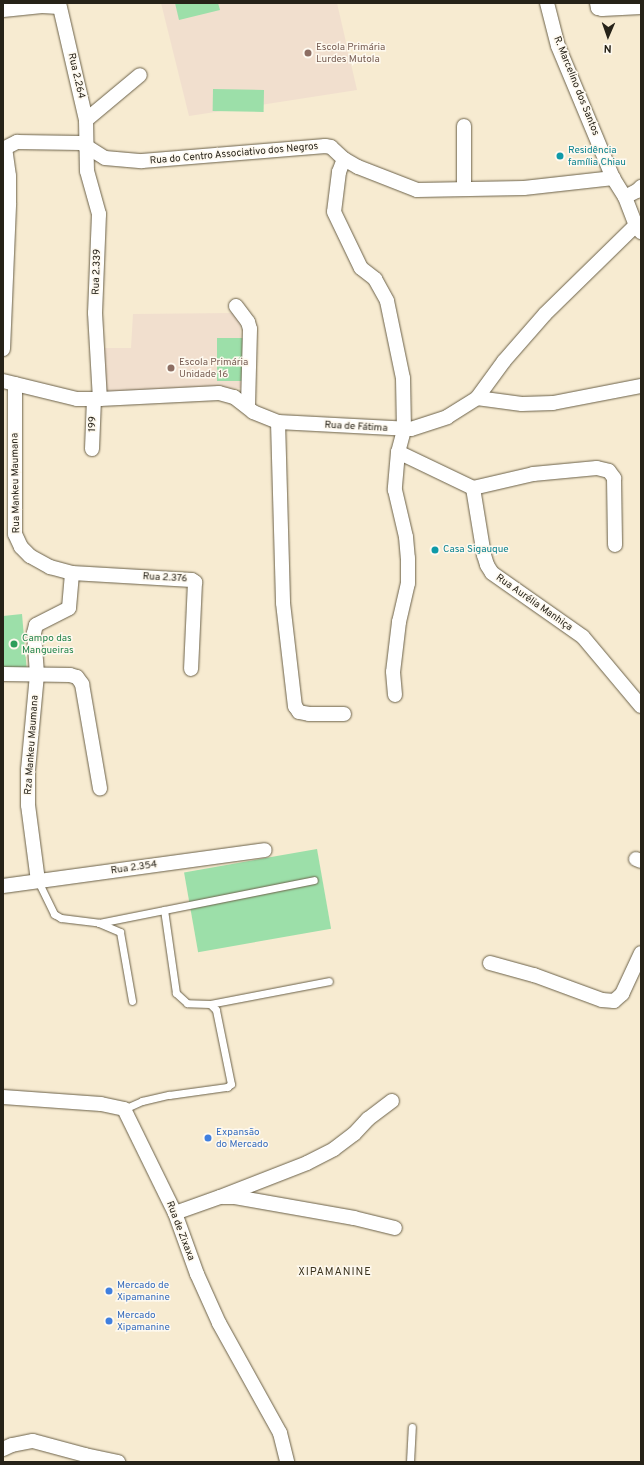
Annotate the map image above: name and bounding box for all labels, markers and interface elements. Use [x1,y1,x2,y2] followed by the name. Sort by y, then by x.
[588,16,628,56] north arrow
[551,35,601,137] street label: R. Marcelino dos Santos
[316,41,385,64] place label: Escola Primária Lurdes Mutola
[603,41,612,55] text: N
[303,48,313,58] marker: Escola Primária Lurdes Mutola
[65,52,87,100] street label: Rua 2.264
[149,141,319,167] street label: Rua do Centro Associativo dos Negros
[568,144,626,168] place label: Residência família Chiau
[555,151,565,161] marker: Residência família Chiau
[90,249,104,295] street label: Rua 2.339
[179,356,248,380] place label: Escola Primária Unidade 16
[166,363,176,373] marker: Escola Primária Unidade 16
[87,416,99,432] street label: 199
[324,419,388,435] street label: Rua de Fátima
[9,433,23,533] street label: Rua Mankeu Maumana
[443,544,509,556] place label: Casa Sigauque
[430,545,440,555] marker: Casa Sigauque
[142,571,188,585] street label: Rua 2.376
[493,572,575,634] street label: Rua Aurélia Manhiça
[22,632,74,656] place label: Campo das Mangueiras
[9,639,19,649] marker: Campo das Mangueiras
[23,695,41,795] street label: Rza Mankeu Maumana
[110,859,158,877] street label: Rua 2.354
[216,1126,268,1150] place label: Expansão do Mercado
[203,1133,213,1143] marker: Expansão do Mercado
[163,1200,197,1262] street label: Rua de Zixaxa
[298,1265,372,1279] district label: XIPAMANINE
[117,1279,170,1302] place label: Mercado de Xipamanine
[104,1286,114,1296] marker: Mercado de Xipamanine
[117,1309,170,1332] place label: Mercado Xipamanine
[104,1316,114,1326] marker: Mercado Xipamanine

